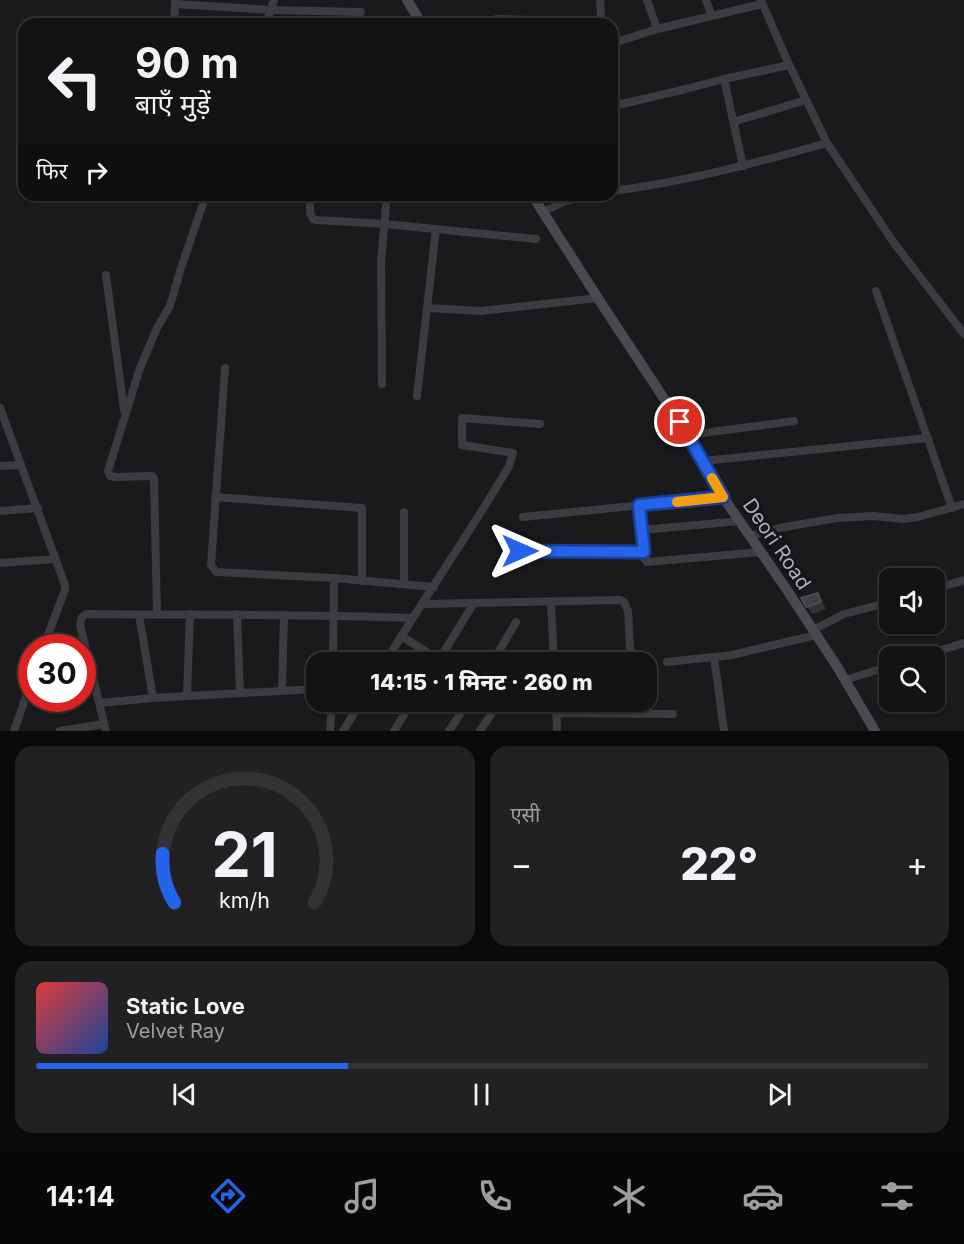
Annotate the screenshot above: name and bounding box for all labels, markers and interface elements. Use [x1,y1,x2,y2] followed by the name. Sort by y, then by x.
[135,37,239,88] text: 90 m
[36,42,114,120] icon: left
[135,88,211,121] text: बाएँ मुड़ें
[80,156,113,189] icon: right
[36,158,68,184] text: फिर
[654,396,705,447] pin
[663,405,696,438] icon: arrive
[738,494,816,594] street label: Deori Road
[488,519,552,583] position arrow
[879,568,945,712] map controls
[879,568,945,634] button: sound
[18,634,96,712] speed limit sign: 30
[879,646,945,712] button: search
[370,669,593,695] text: 14:15 · 1 मिनट · 260 m
[511,803,540,827] text: एसी
[212,817,278,892] text: 21
[680,836,758,891] text: 22°
[511,844,532,884] text: −
[906,844,928,884] text: +
[219,887,270,913] text: km/h
[126,993,245,1019] text: Static Love
[126,1019,225,1043] text: Velvet Ray
[168,1078,201,1111] icon: previous
[465,1078,498,1111] icon: pause
[763,1078,796,1111] icon: next
[207,1175,249,1217] icon: directions
[341,1175,383,1217] icon: music
[474,1175,516,1217] icon: phone
[608,1175,650,1217] icon: climate
[742,1175,784,1217] icon: car
[876,1175,918,1217] icon: filters
[46,1180,115,1213] text: 14:14

